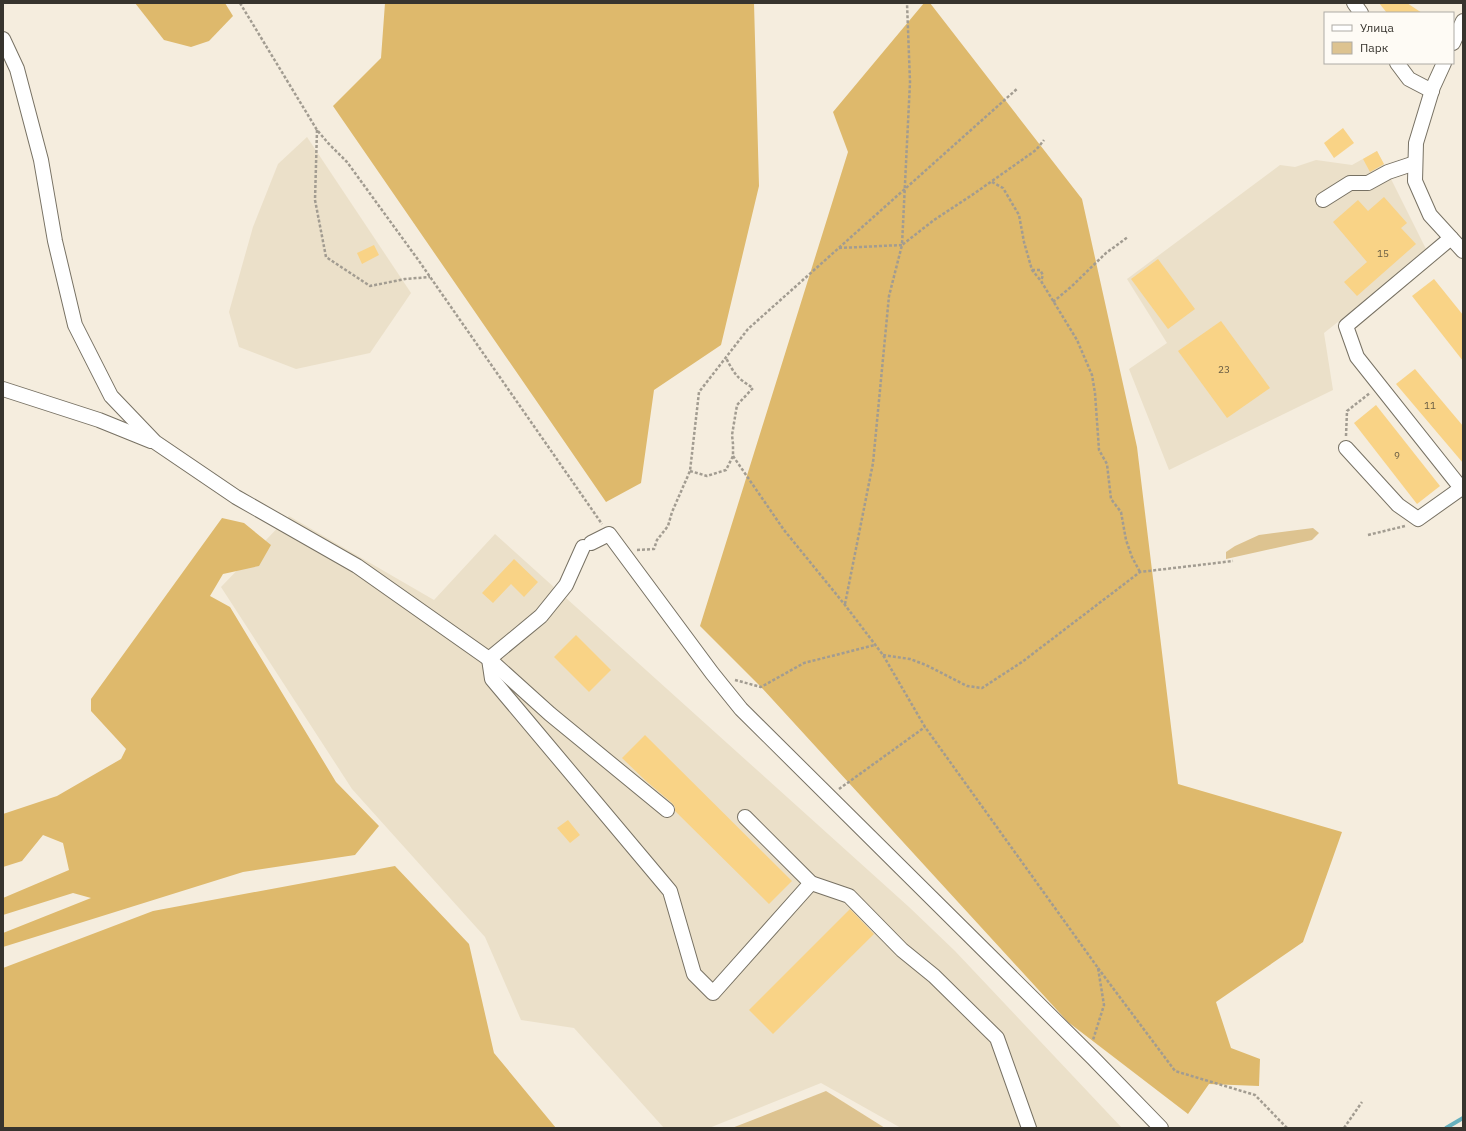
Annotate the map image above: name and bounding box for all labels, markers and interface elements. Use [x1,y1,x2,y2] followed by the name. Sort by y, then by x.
[1324,12,1454,64] legend
[1360,20,1394,35] text: Улица
[1360,40,1389,55] text: Парк
[1377,247,1389,260] house number: 15
[1218,363,1230,376] house number: 23
[1424,399,1436,412] house number: 11
[1394,449,1400,462] house number: 9

